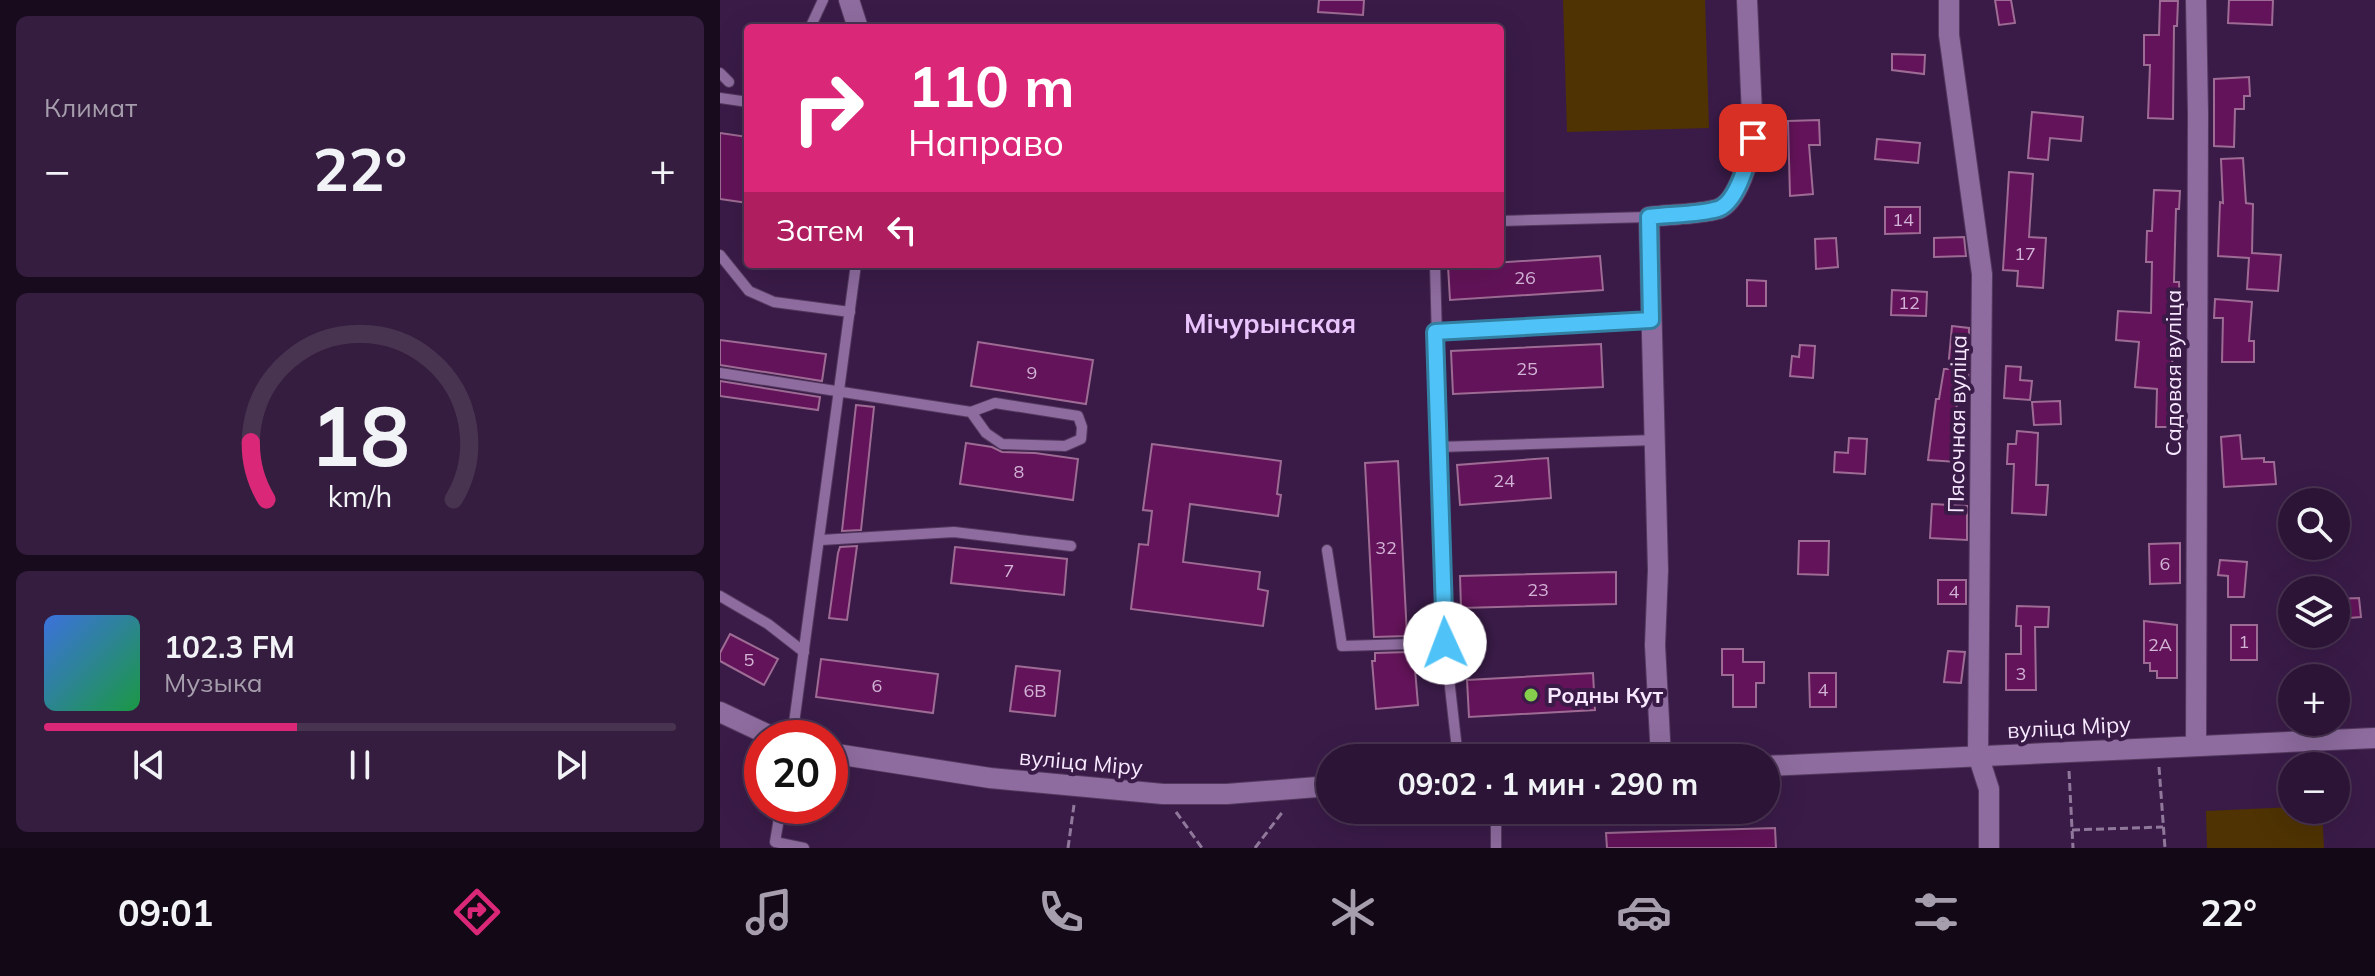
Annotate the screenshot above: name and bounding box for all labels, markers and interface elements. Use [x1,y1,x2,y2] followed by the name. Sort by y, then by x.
[908,51,1075,121] text: 110 m
[776,56,880,160] icon: right
[44,91,137,124] text: Климат
[1719,104,1787,172] pin
[1731,116,1775,160] icon: arrive
[908,120,1064,165] text: Направо
[313,131,407,206] text: 22°
[44,142,70,197] text: −
[650,142,676,197] text: +
[880,208,924,252] icon: left
[1892,208,1914,231] house number: 14
[776,211,864,249] text: Затем
[2014,242,2036,265] house number: 17
[1514,266,1536,289] house number: 26
[2159,290,2187,456] street label: Садовая вуліца
[1898,291,1920,314] house number: 12
[1184,307,1356,340] district label: Мічурынская
[1941,335,1973,513] street label: Пясочная вуліца
[1516,357,1538,380] house number: 25
[1027,361,1037,384] house number: 9
[310,382,410,487] text: 18
[1014,460,1024,483] house number: 8
[1493,469,1515,492] house number: 24
[328,478,392,514] text: km/h
[2278,488,2350,824] map controls
[2278,488,2350,560] button: search
[1375,536,1397,559] house number: 32
[2160,552,2170,575] house number: 6
[1004,559,1014,582] house number: 7
[2278,576,2350,648] button: layers
[1527,578,1549,601] house number: 23
[1949,580,1960,603] house number: 4
[1403,601,1487,685] position arrow
[164,628,295,666] text: 102.3 FM
[2239,630,2249,653] house number: 1
[2148,633,2172,656] house number: 2А
[744,648,755,671] house number: 5
[2016,662,2026,685] house number: 3
[2278,664,2350,736] button: +
[164,666,263,699] text: Музыка
[872,674,882,697] house number: 6
[1818,678,1829,701] house number: 4
[1023,679,1047,702] house number: 6В
[1547,681,1664,709] place label: Родны Кут
[1522,686,1540,704] marker: Родны Кут
[2006,710,2132,744] street label: вуліца Міру
[744,720,848,824] speed limit sign: 20
[127,743,171,787] icon: previous
[338,743,382,787] icon: pause
[549,743,593,787] icon: next
[1018,743,1144,781] street label: вуліца Міру
[2278,752,2350,824] button: −
[1398,765,1698,803] text: 09:02 · 1 мин · 290 m
[449,884,505,940] icon: directions
[741,884,797,940] icon: music
[1033,884,1089,940] icon: phone
[1325,884,1381,940] icon: climate
[1616,884,1672,940] icon: car
[1908,884,1964,940] icon: filters
[118,890,213,935] text: 09:01
[2200,890,2257,935] text: 22°

